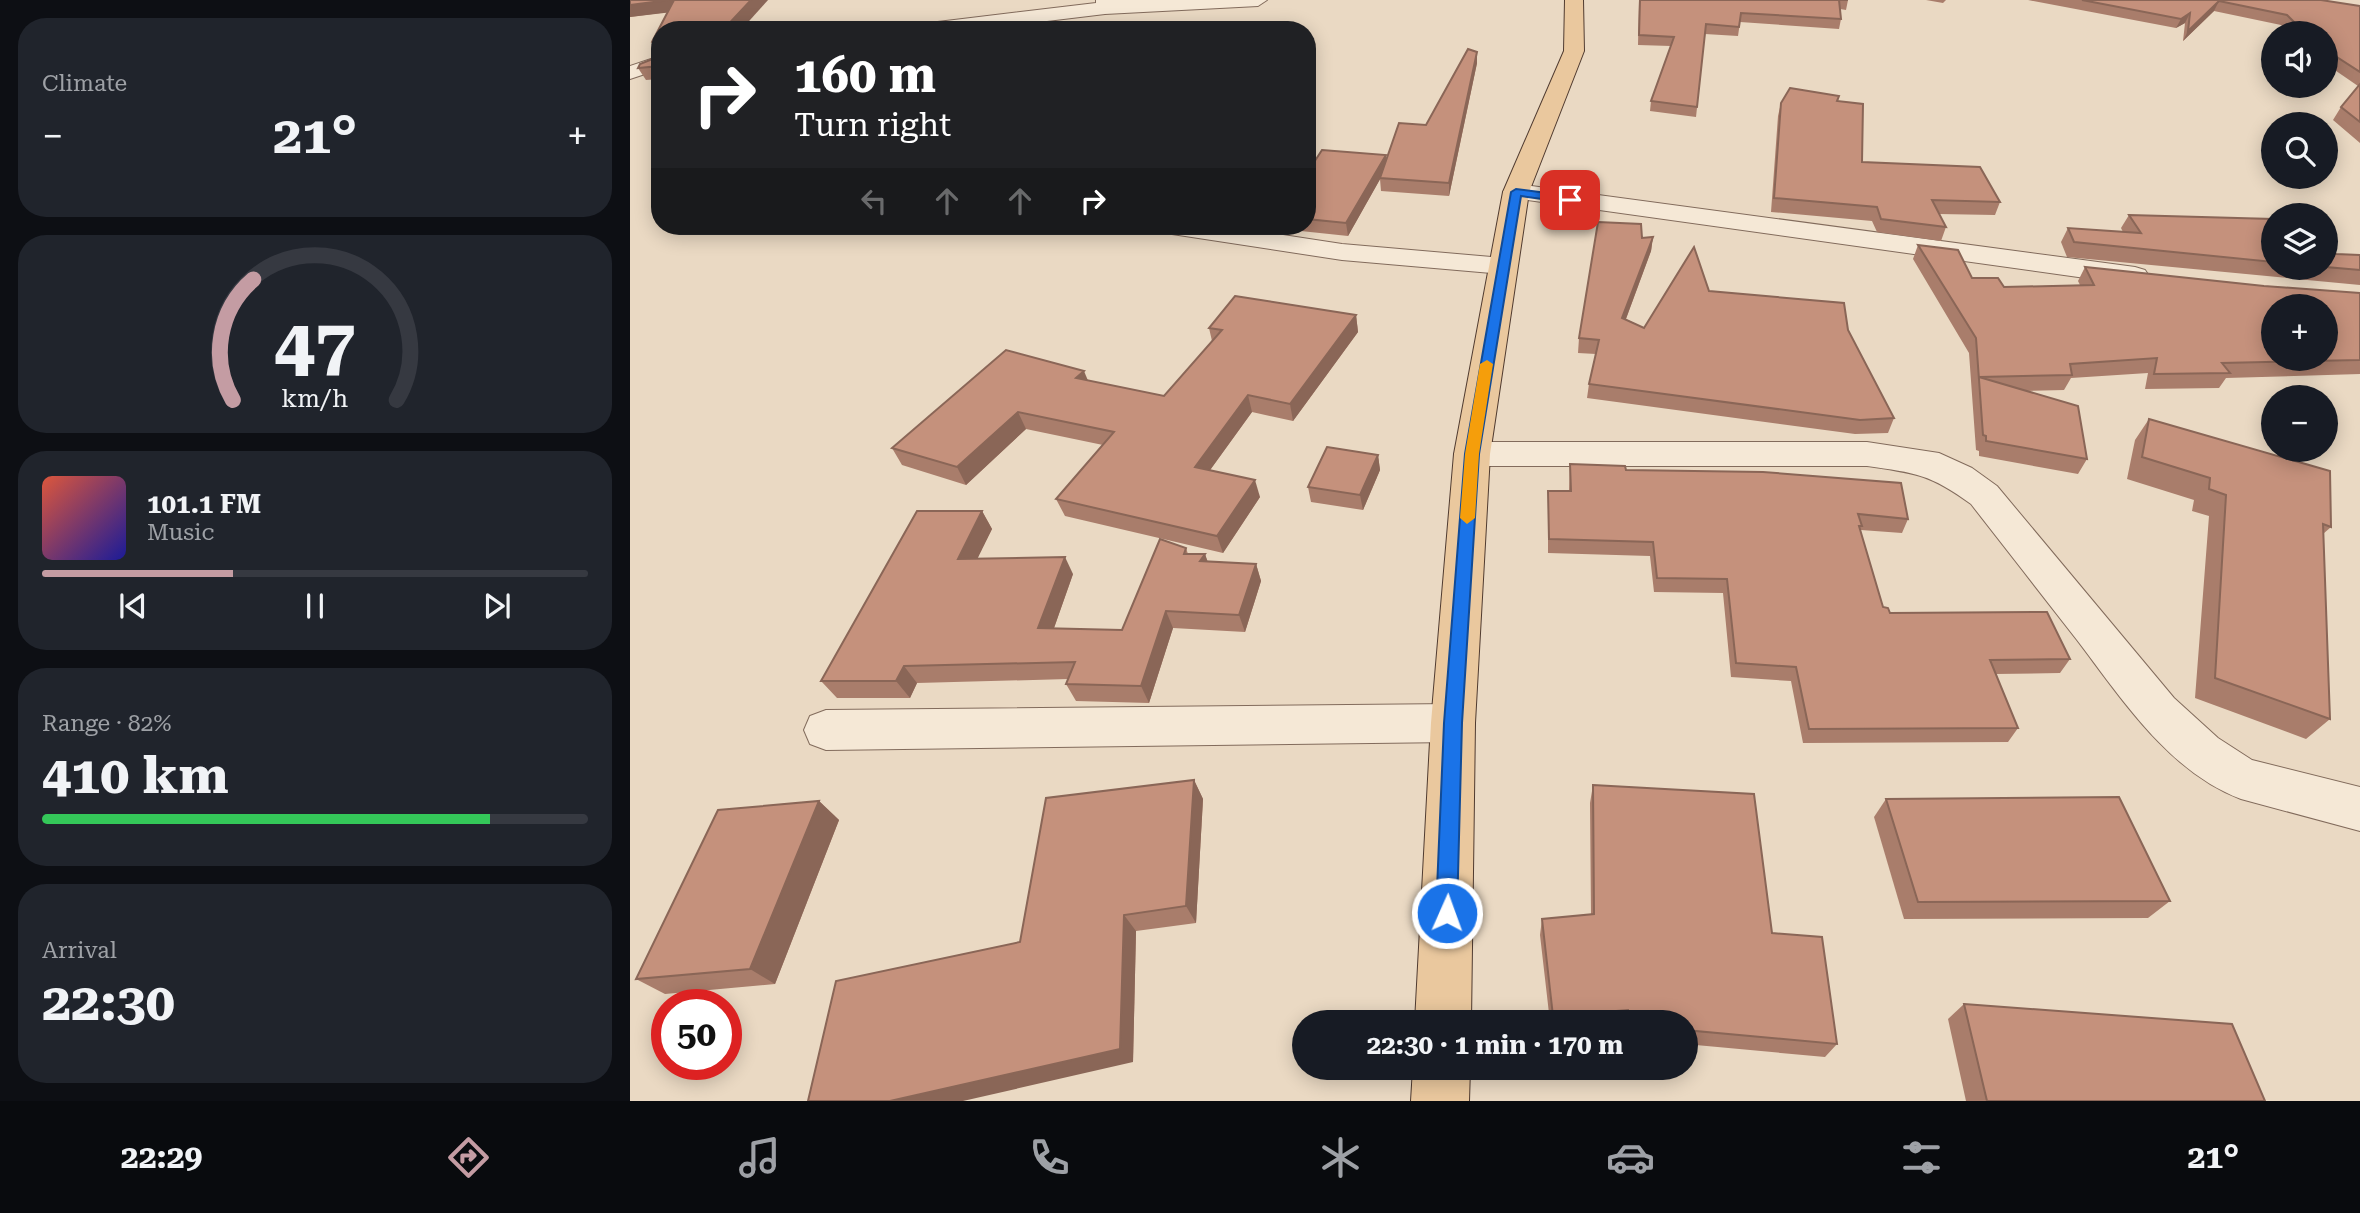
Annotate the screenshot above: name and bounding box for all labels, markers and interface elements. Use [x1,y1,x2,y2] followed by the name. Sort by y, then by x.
[2261,21,2338,462] map controls
[2261,21,2338,98] button: sound
[794,47,936,104] text: 160 m
[679,49,770,140] icon: right
[42,70,127,97] text: Climate
[273,105,357,166] text: 21°
[794,106,951,144] text: Turn right
[2261,112,2338,189] button: search
[42,114,63,158] text: −
[567,114,588,158] text: +
[1540,170,1600,230] pin
[1551,181,1589,219] icon: arrive
[855,182,893,220] icon: left
[928,182,966,220] icon: ahead
[1001,182,1039,220] icon: ahead
[1074,182,1112,220] icon: right
[2261,203,2338,280] button: layers
[2261,294,2338,371] button: +
[274,303,356,388] text: 47
[282,384,348,413] text: km/h
[2261,385,2338,462] button: −
[147,489,261,519] text: 101.1 FM
[147,519,214,546] text: Music
[114,587,152,625] icon: previous
[296,587,334,625] icon: pause
[478,587,516,625] icon: next
[42,710,171,737] text: Range · 82%
[42,745,229,806] text: 410 km
[1410,876,1484,950] position arrow
[42,937,117,964] text: Arrival
[42,972,175,1033] text: 22:30
[651,989,742,1080] speed limit sign: 50
[1367,1030,1623,1060] text: 22:30 · 1 min · 170 m
[444,1133,493,1182] icon: directions
[735,1133,784,1182] icon: music
[1025,1133,1074,1182] icon: phone
[1316,1133,1365,1182] icon: climate
[1606,1133,1655,1182] icon: car
[1897,1133,1946,1182] icon: filters
[121,1138,202,1176] text: 22:29
[2187,1138,2239,1176] text: 21°

